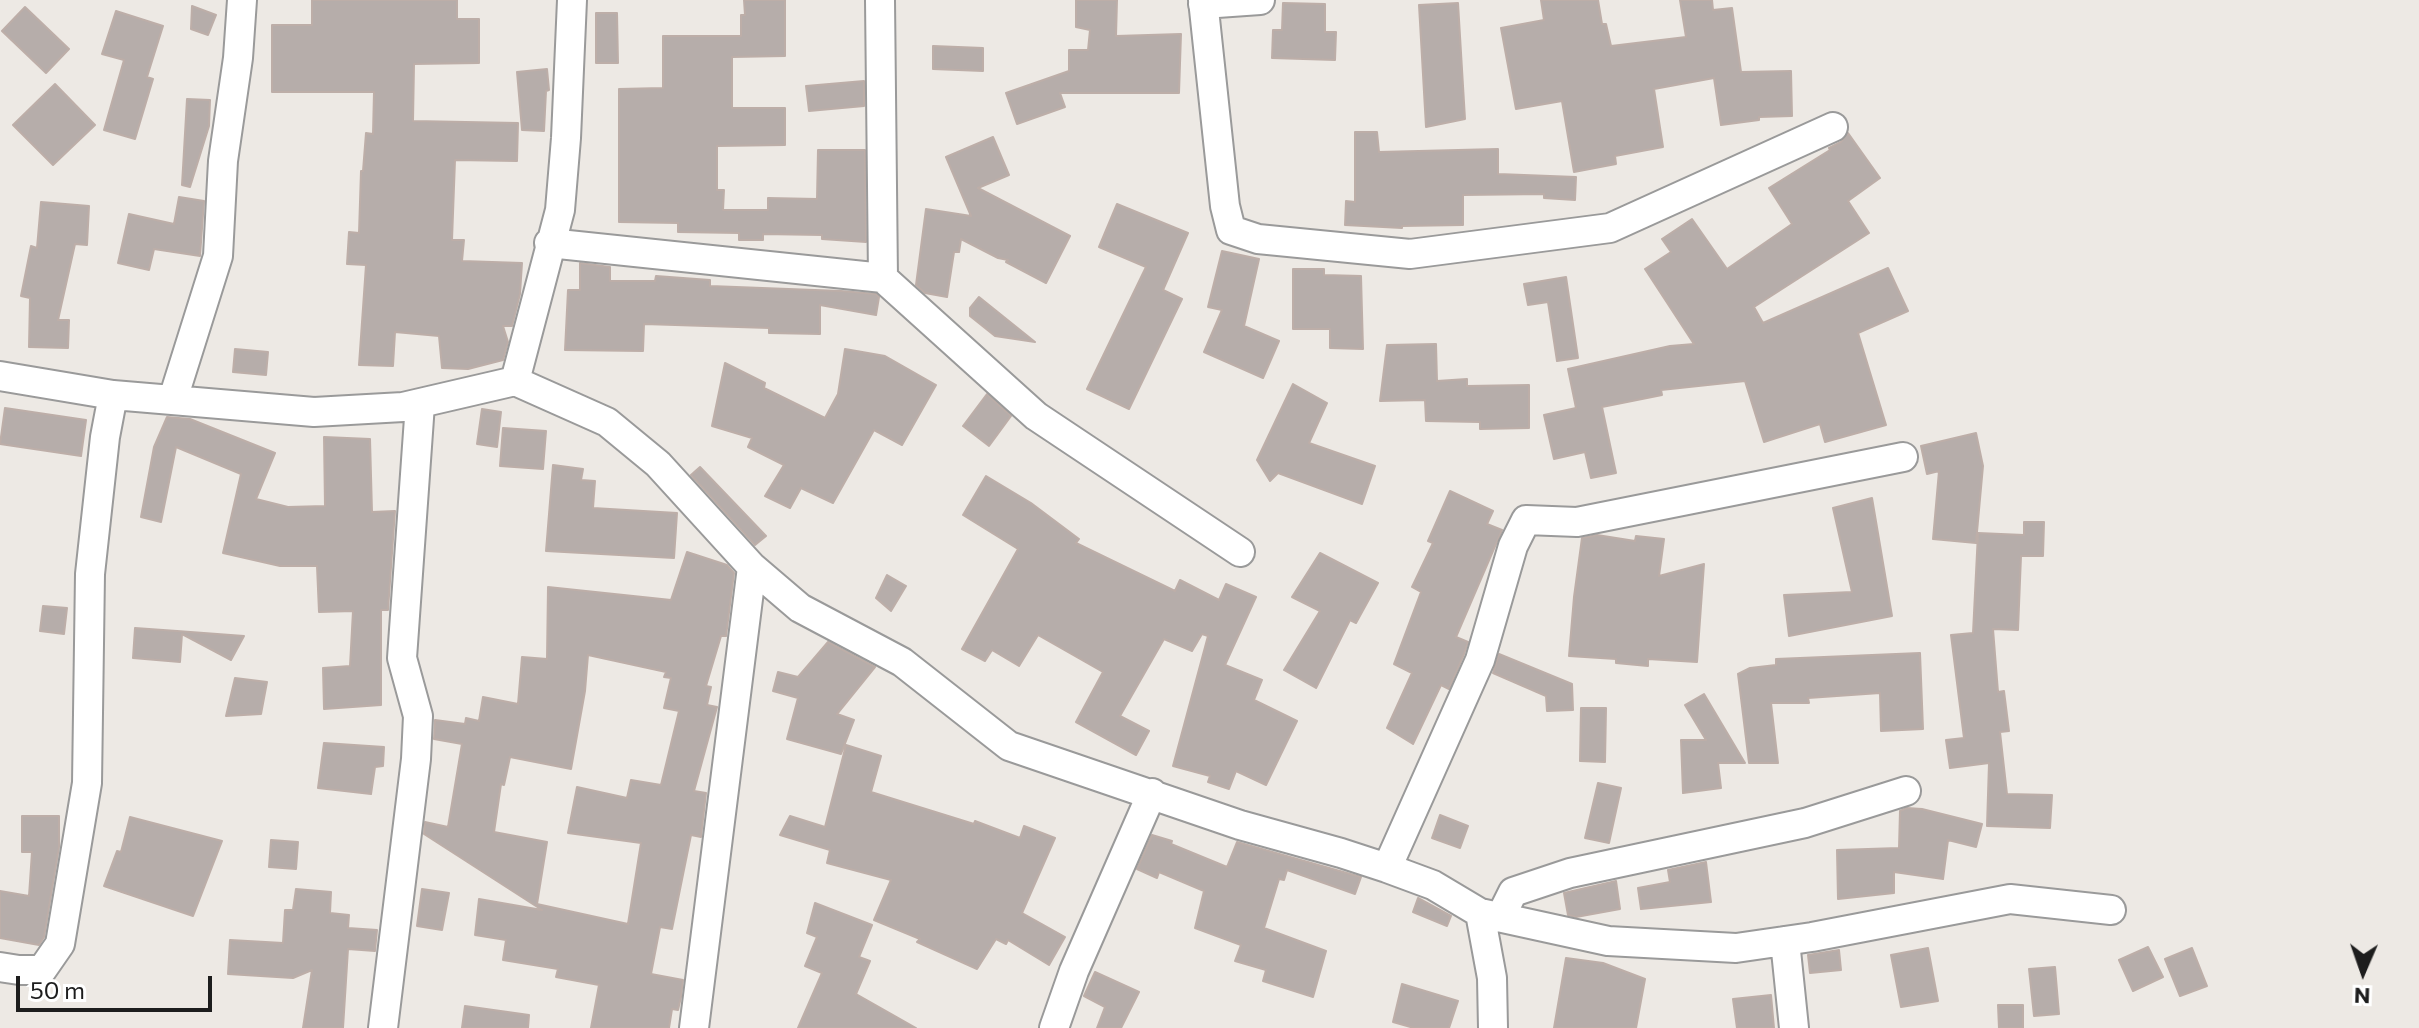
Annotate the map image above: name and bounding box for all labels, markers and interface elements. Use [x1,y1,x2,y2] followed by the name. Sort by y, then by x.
[2323,932,2403,1012] north arrow
[20,960,216,1010] scale bar
[30,975,85,1004] text: 50 m
[2353,983,2371,1010] text: N

